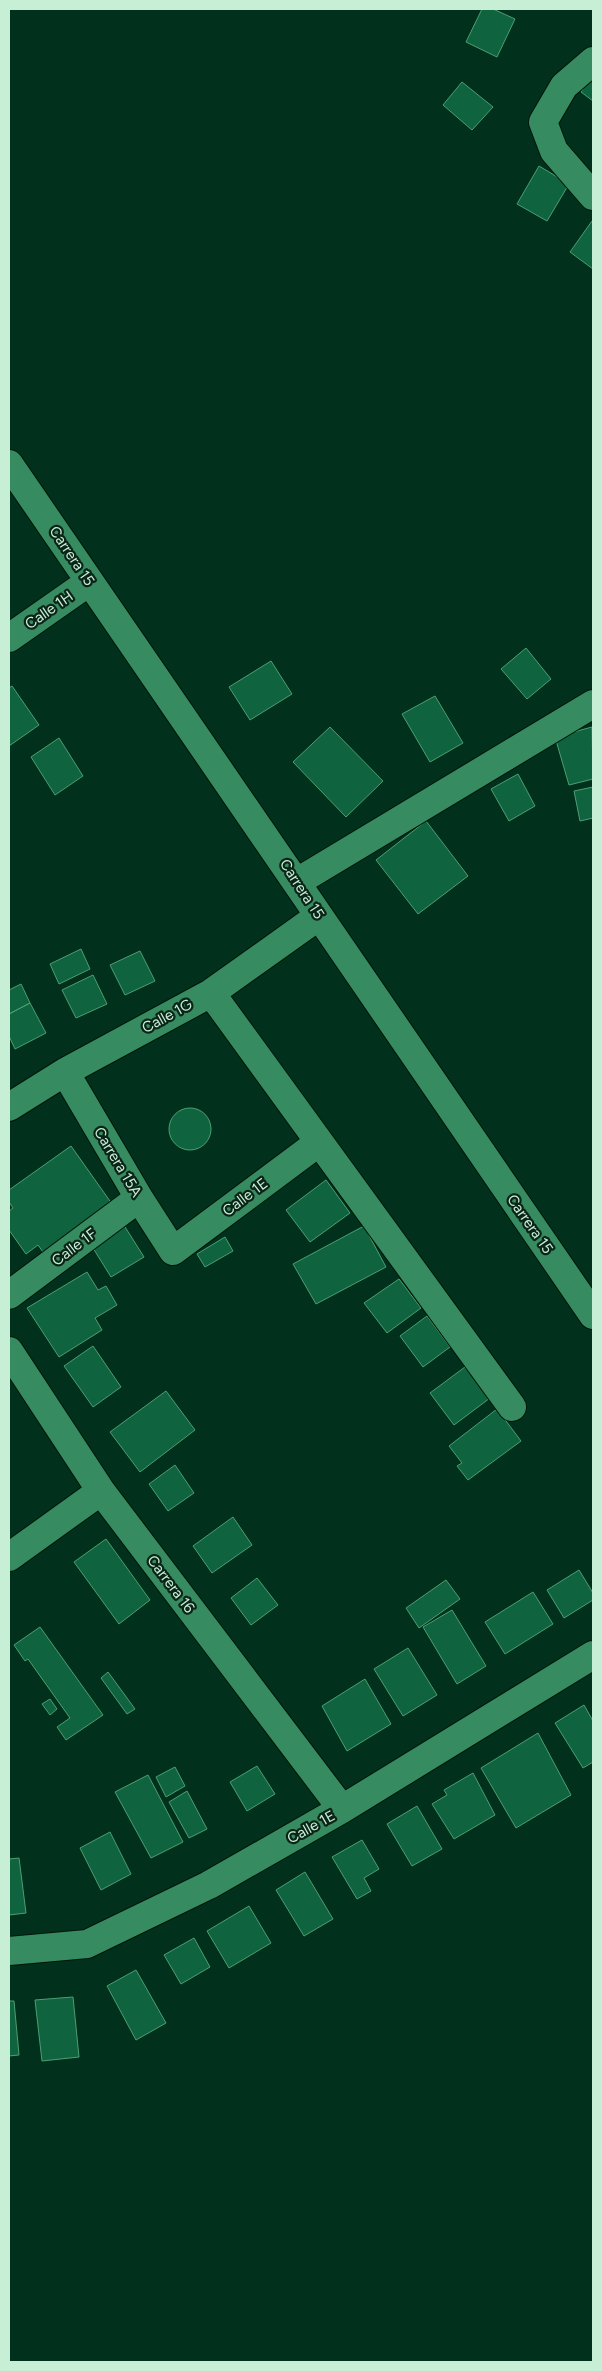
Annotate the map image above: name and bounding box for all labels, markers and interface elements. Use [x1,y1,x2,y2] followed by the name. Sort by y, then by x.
[46,523,98,589] street label: Carrera 15
[22,587,76,633] street label: Calle 1H
[276,856,328,922] street label: Carrera 15
[139,995,195,1037] street label: Calle 1G
[90,1124,146,1200] street label: Carrera 15A
[219,1174,271,1220] street label: Calle 1E
[503,1191,557,1257] street label: Carrera 15
[48,1224,100,1270] street label: Calle 1F
[143,1551,199,1617] street label: Carrera 16
[284,1807,338,1847] street label: Calle 1E

